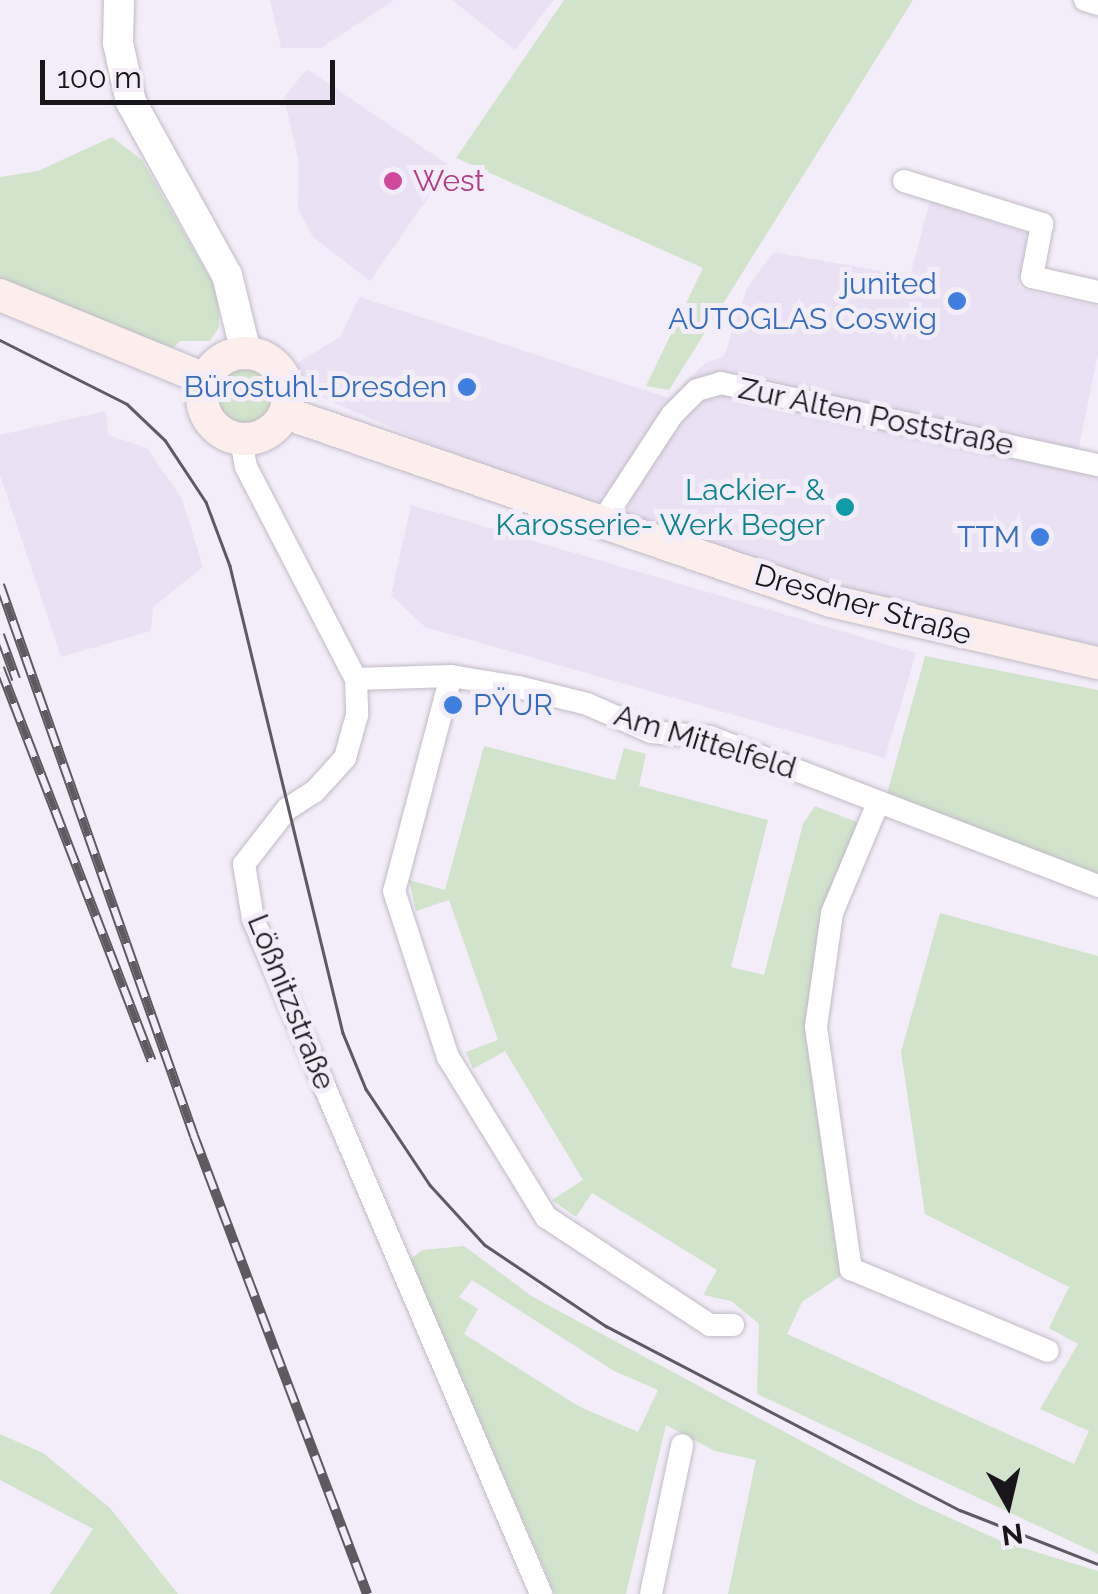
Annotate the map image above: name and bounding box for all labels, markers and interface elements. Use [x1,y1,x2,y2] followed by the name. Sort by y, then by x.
[45,40,340,102] scale bar
[57,60,142,95] text: 100 m
[413,163,485,199] place label: West
[382,170,404,192] marker: West
[668,266,937,336] place label: junited AUTOGLAS Coswig
[946,290,968,312] marker: junited AUTOGLAS Coswig
[184,369,447,405] place label: Bürostuhl-Dresden
[734,370,1018,464] street label: Zur Alten Poststraße
[456,376,478,398] marker: Bürostuhl-Dresden
[495,472,825,542] place label: Lackier- & Karosserie- Werk Beger
[834,496,856,518] marker: Lackier- & Karosserie- Werk Beger
[957,519,1020,555] place label: TTM
[1029,526,1051,548] marker: TTM
[750,557,976,653] street label: Dresdner Straße
[473,687,553,723] place label: PŸUR
[442,694,464,716] marker: PŸUR
[610,697,800,787] street label: Am Mittelfeld
[239,909,343,1095] street label: Lößnitzstraße
[958,1454,1058,1554] north arrow
[999,1516,1025,1552] text: N

